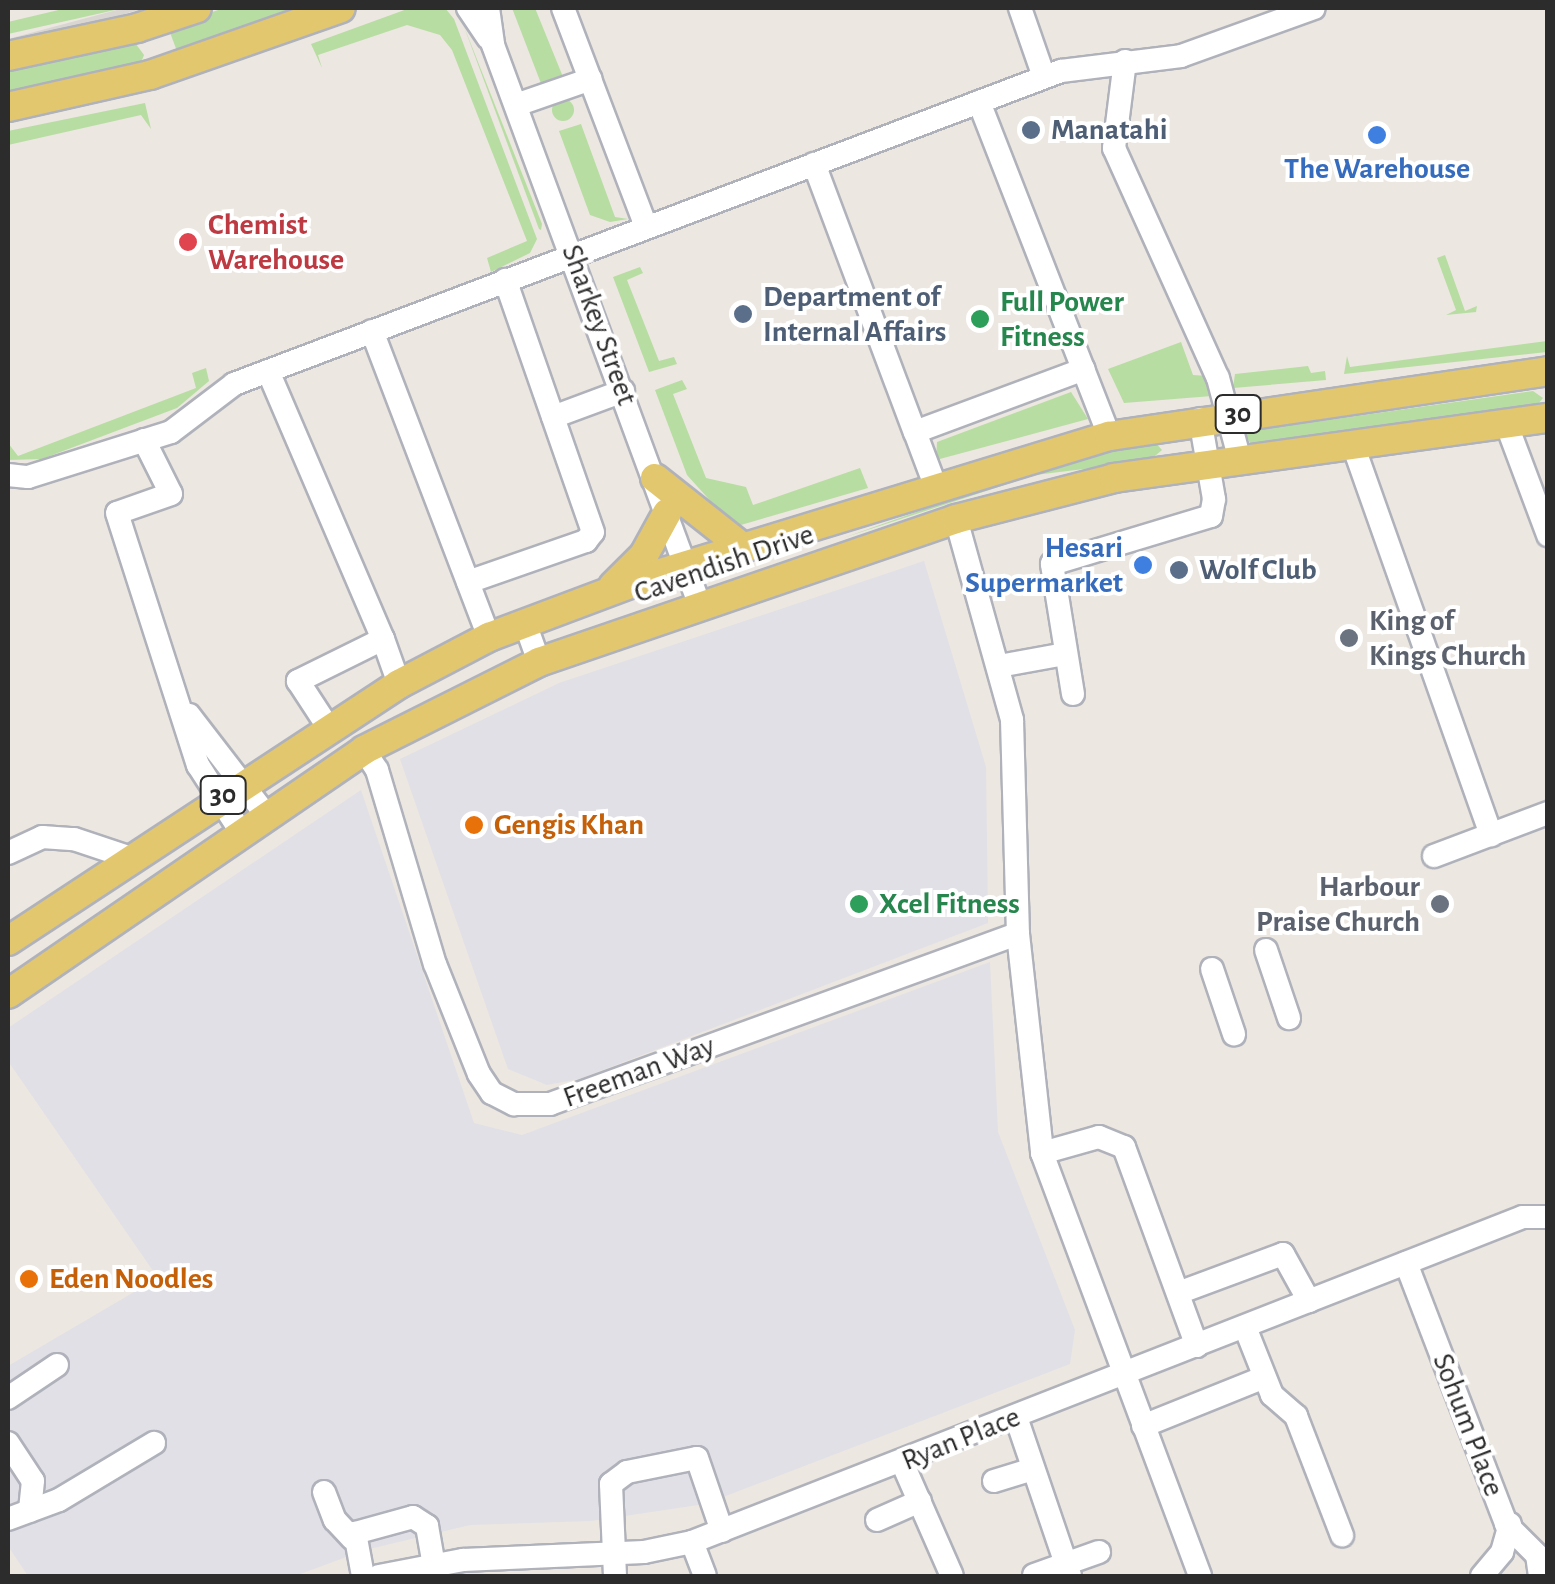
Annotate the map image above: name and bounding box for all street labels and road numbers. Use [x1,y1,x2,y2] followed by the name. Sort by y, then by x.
[553,240,645,410] street label: Sharkey Street
[1213,391,1263,437] road number: 30
[629,516,819,612] street label: Cavendish Drive
[198,772,248,818] road number: 30
[558,1028,720,1116] street label: Freeman Way
[1424,1349,1512,1501] street label: Sohum Place
[896,1399,1026,1479] street label: Ryan Place

